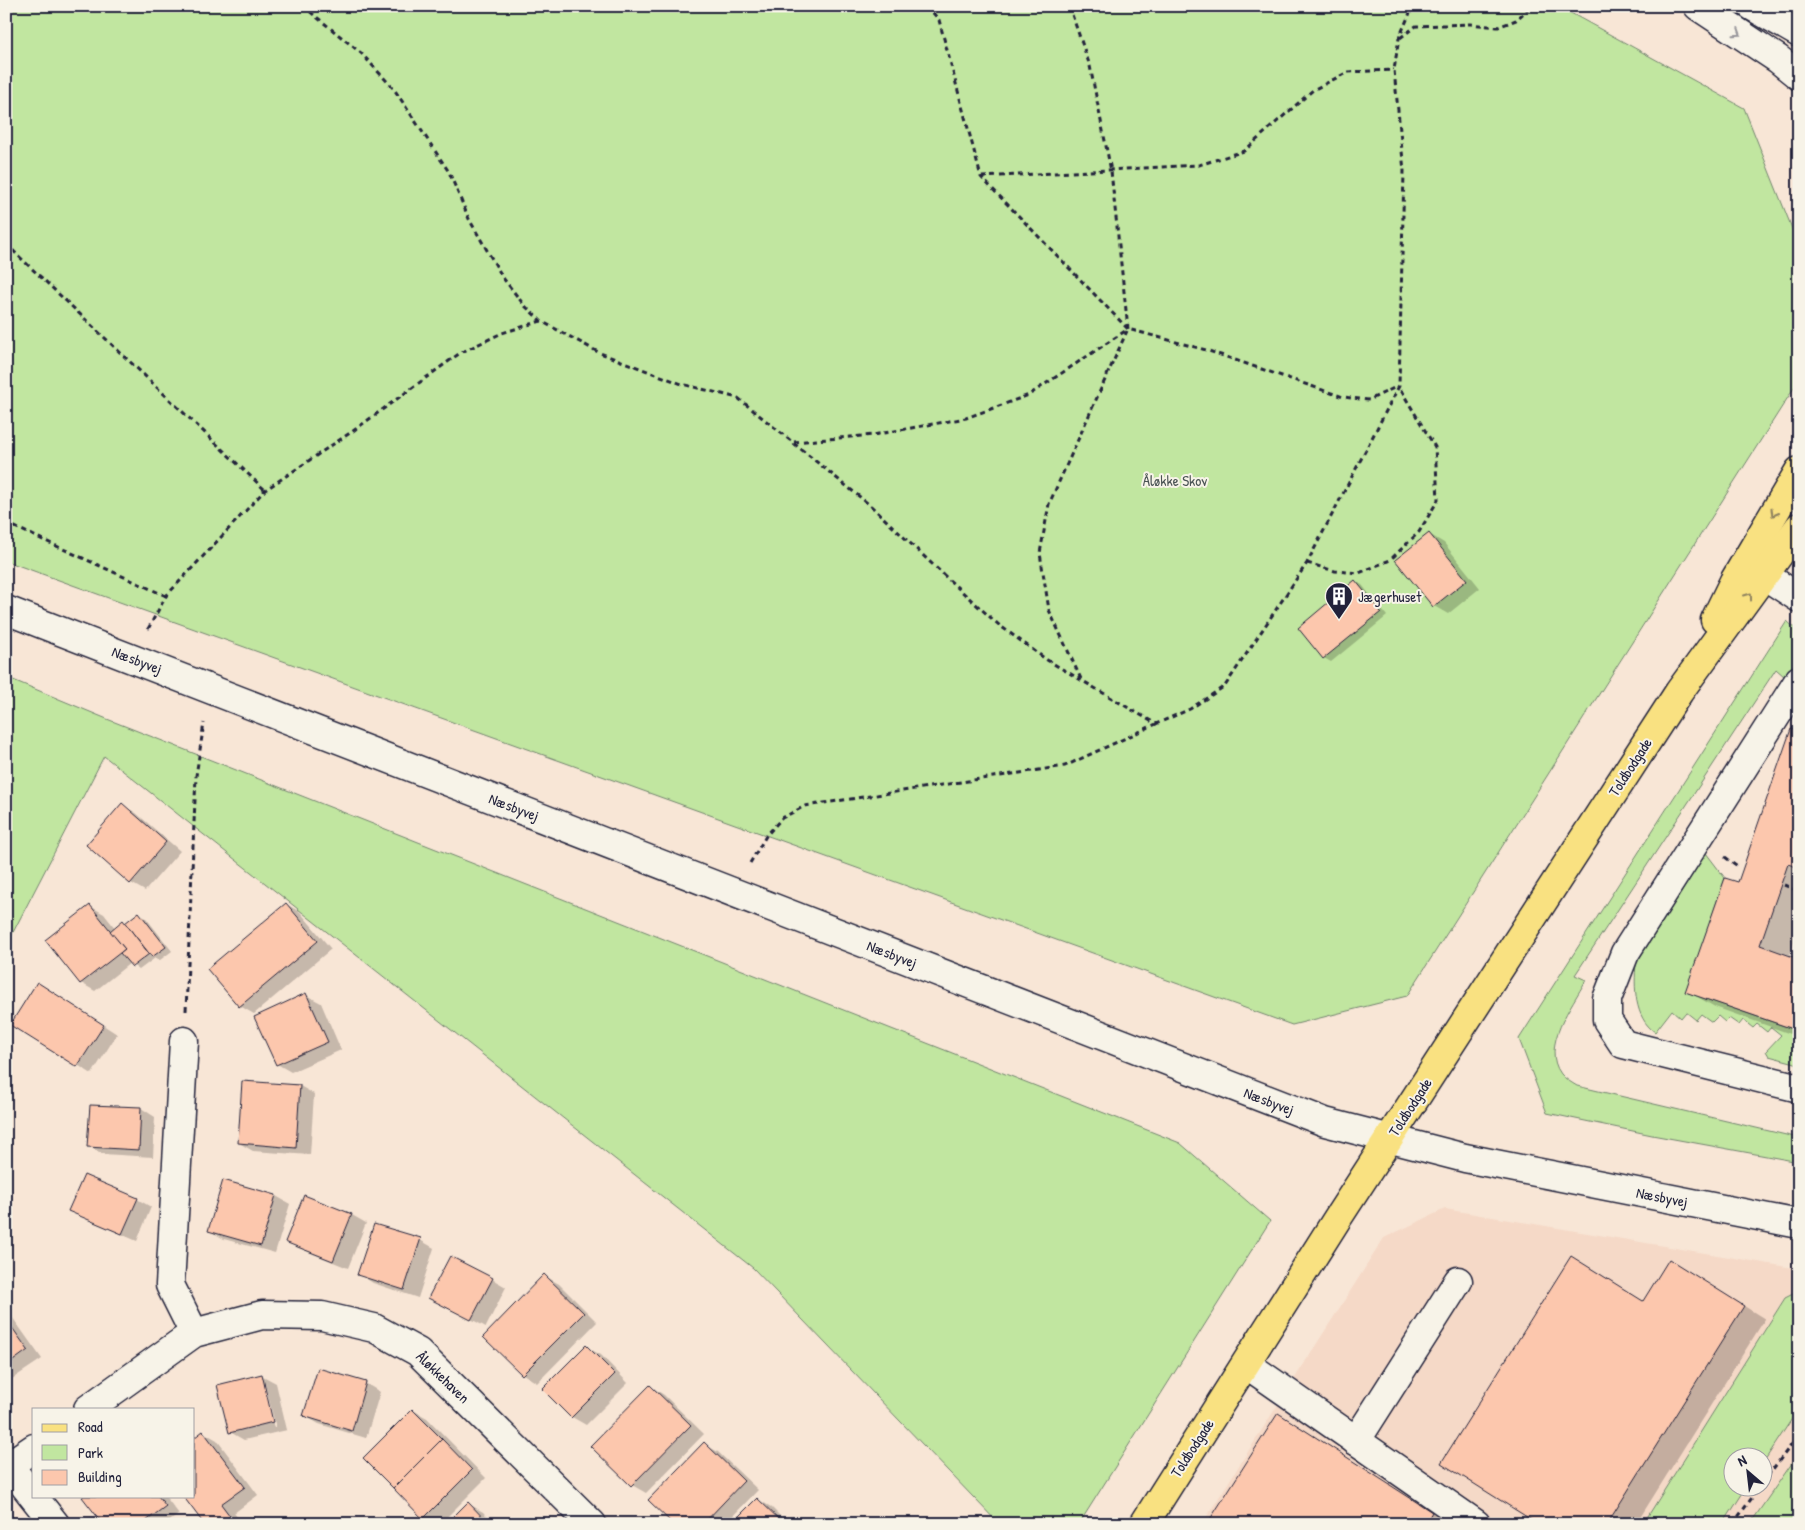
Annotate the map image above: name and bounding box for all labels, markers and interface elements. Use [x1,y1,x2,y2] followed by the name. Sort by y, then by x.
[1732,26,1741,36] one-way arrow
[1143,470,1207,491] park label: Åløkke Skov
[1771,508,1781,517] one-way arrow
[1324,581,1354,620] building icon: Jægerhuset
[1358,586,1422,607] place label: Jægerhuset
[1743,593,1751,602] one-way arrow
[109,641,165,679] street label: Næsbyvej
[1603,734,1657,800] street label: Toldbodgade
[486,788,542,826] street label: Næsbyvej
[864,935,920,973] street label: Næsbyvej
[1383,1074,1437,1140] street label: Toldbodgade
[1241,1082,1297,1120] street label: Næsbyvej
[1634,1182,1690,1212] street label: Næsbyvej
[412,1346,475,1408] street label: Åløkkehaven
[32,1408,195,1498] legend
[1165,1415,1219,1481] street label: Toldbodgade
[78,1416,103,1437] text: Road
[78,1442,103,1463] text: Park
[1722,1448,1772,1498] north arrow
[1734,1450,1750,1470] text: N
[78,1466,122,1487] text: Building

